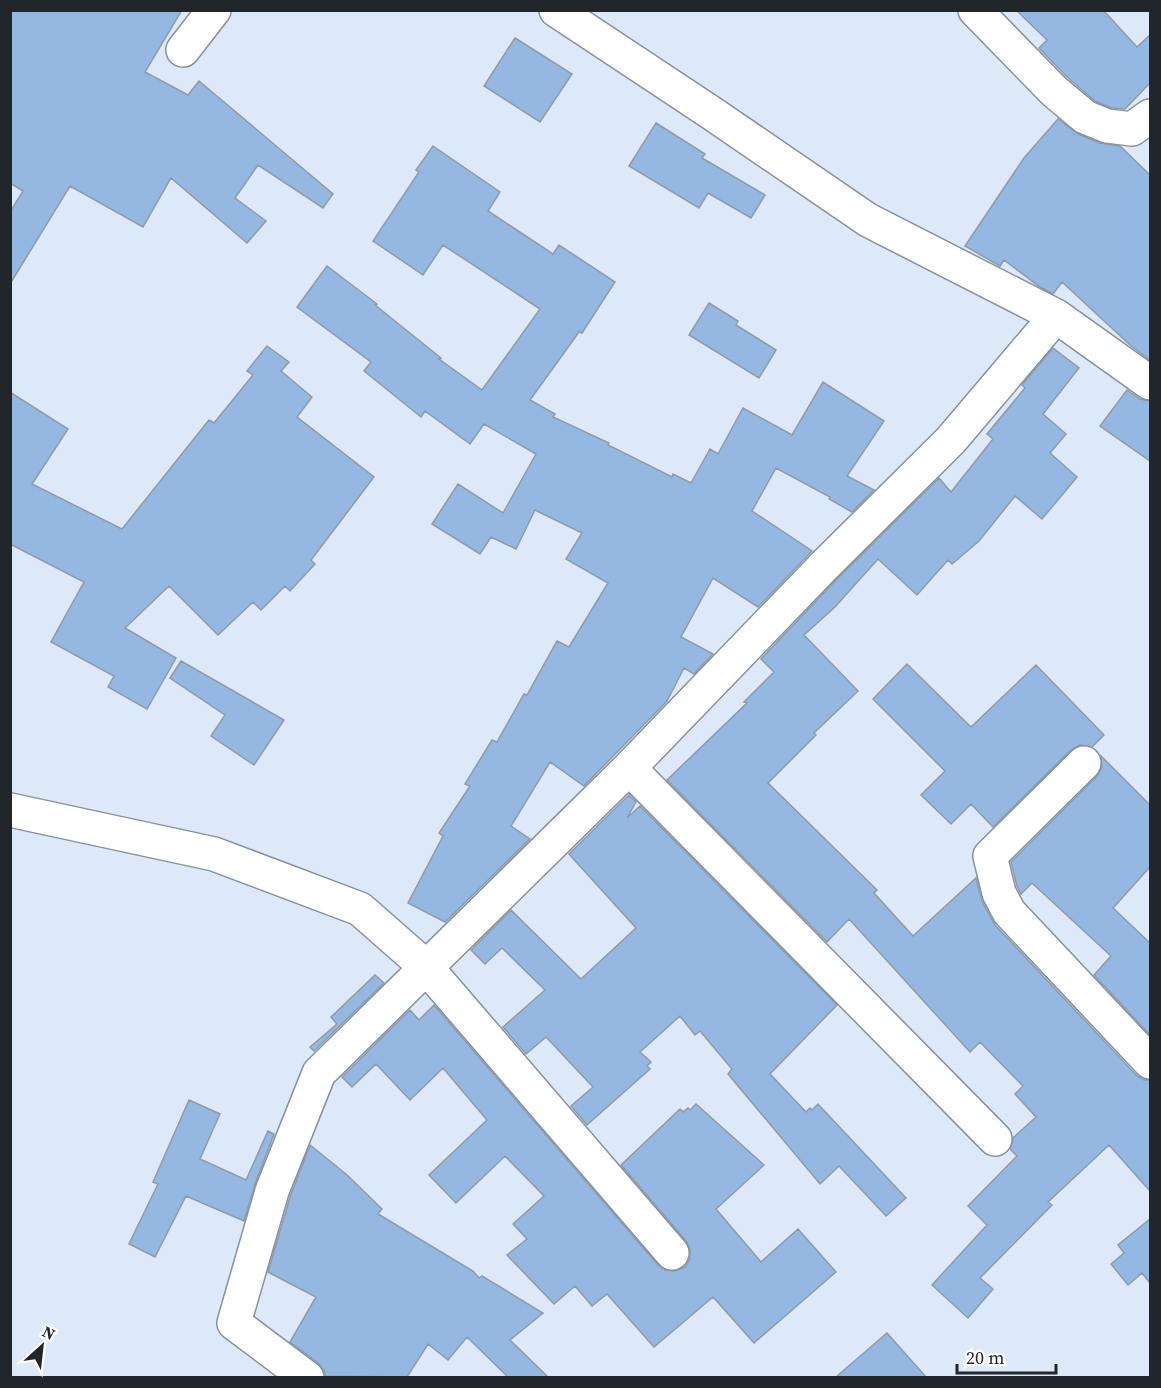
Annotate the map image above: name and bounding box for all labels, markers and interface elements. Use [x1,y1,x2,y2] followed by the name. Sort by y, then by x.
[12,1316,72,1376] north arrow
[39,1320,59,1345] text: N
[957,1337,1056,1375] scale bar
[966,1345,1004,1370] text: 20 m

